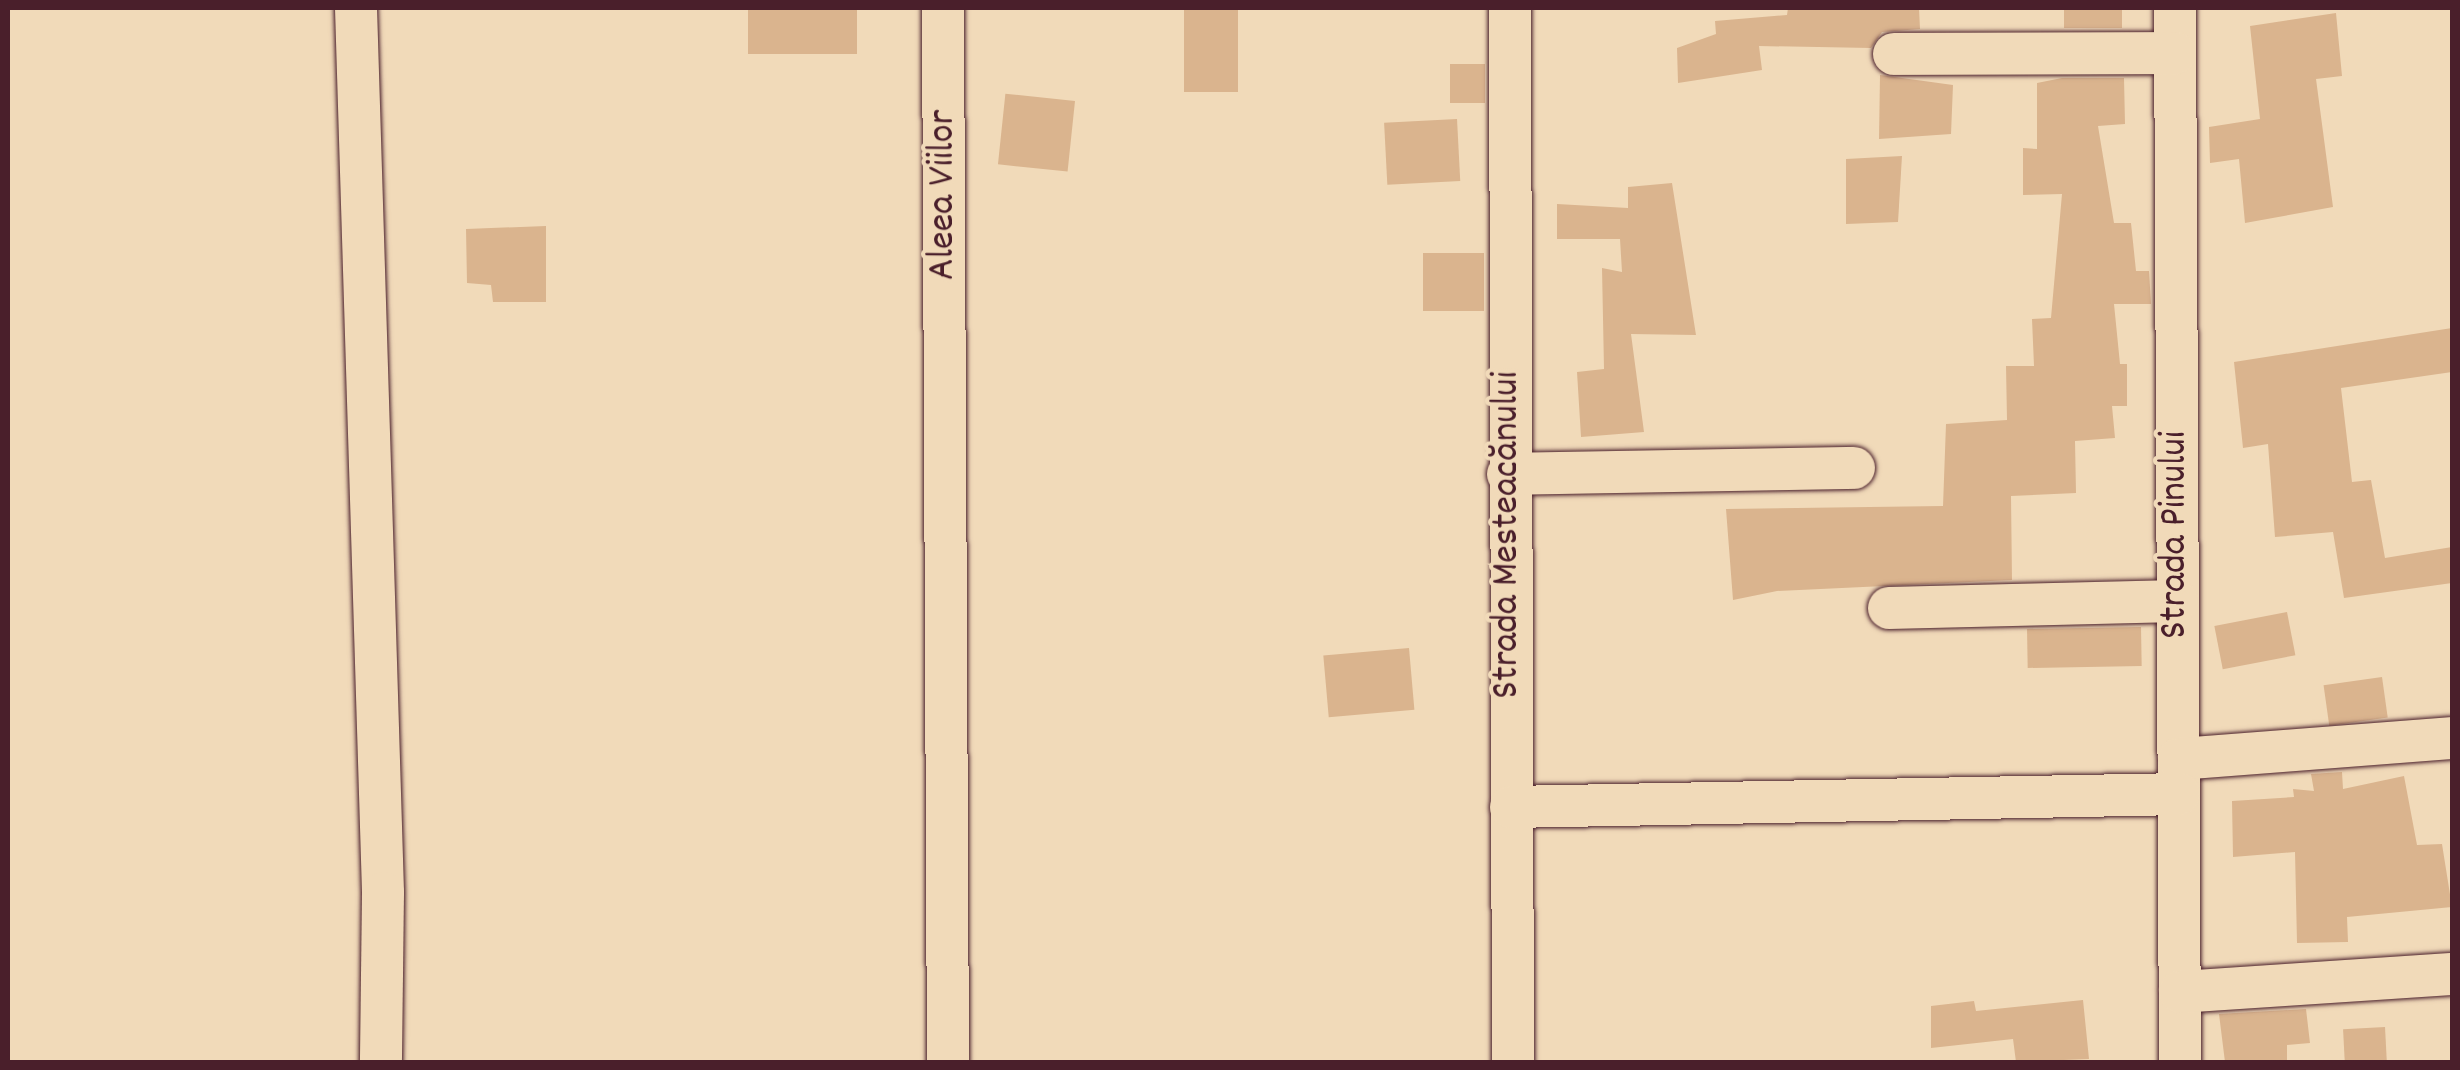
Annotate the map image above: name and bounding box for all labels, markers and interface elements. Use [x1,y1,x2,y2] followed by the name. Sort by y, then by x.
[921,110,969,280] street label: Aleea Viilor
[1485,371,1533,699] street label: Strada Mesteacănului
[2153,431,2201,639] street label: Strada Pinului

